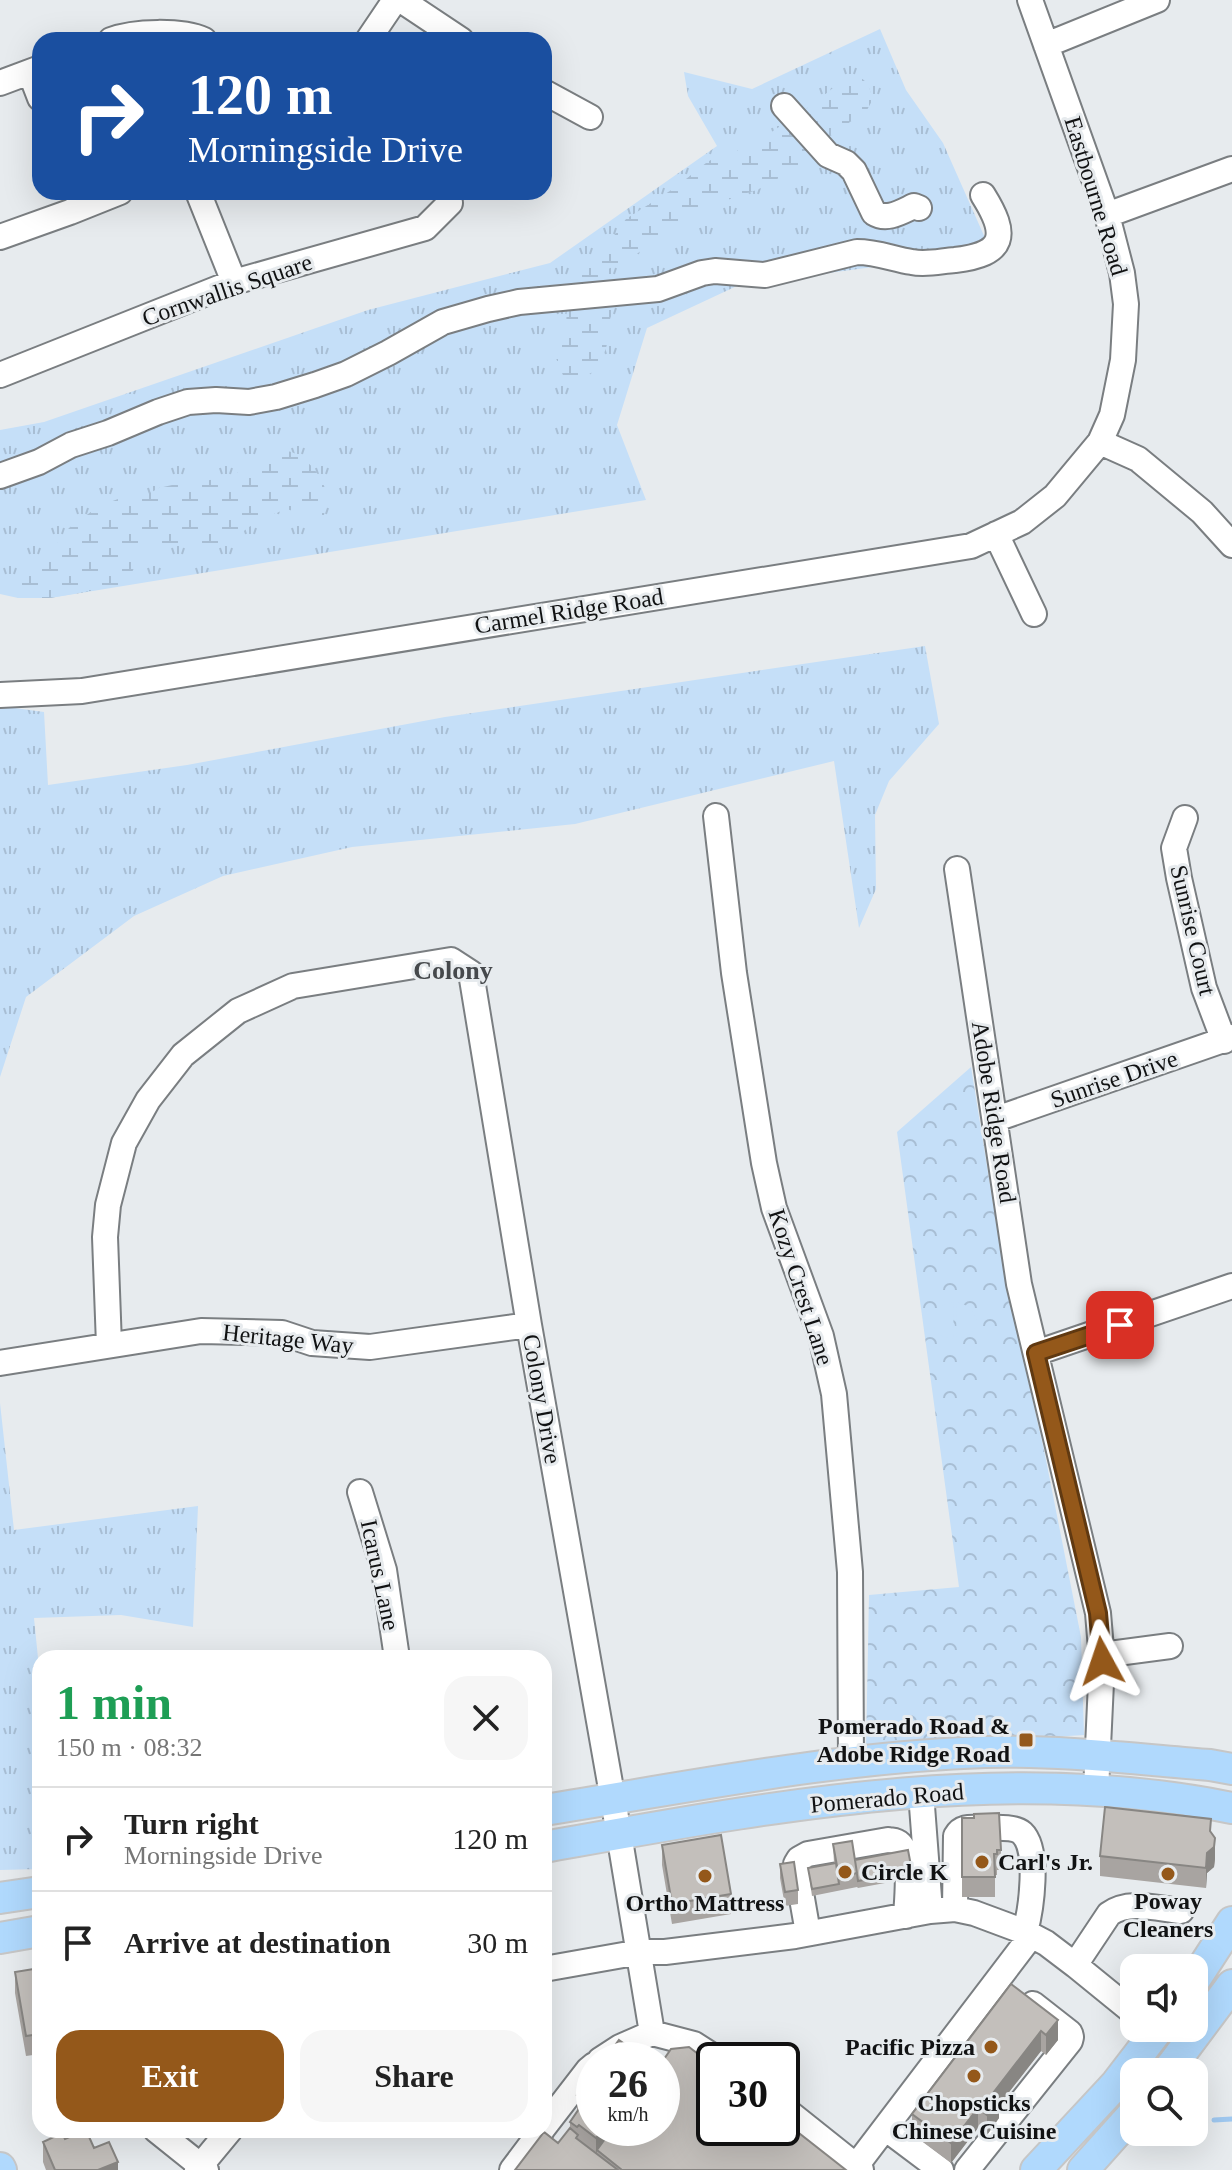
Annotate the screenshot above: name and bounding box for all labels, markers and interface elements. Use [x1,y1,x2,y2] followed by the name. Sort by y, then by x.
[56,64,160,168] icon: right
[188,64,333,126] text: 120 m
[1060,113,1132,279] street label: Eastbourne Road
[188,130,463,170] text: Morningside Drive
[139,249,315,331] street label: Cornwallis Square
[473,583,665,639] street label: Carmel Ridge Road
[1165,862,1221,998] street label: Sunrise Court
[413,956,493,985] district label: Colony
[967,1019,1021,1205] street label: Adobe Ridge Road
[1047,1045,1181,1113] street label: Sunrise Drive
[764,1206,838,1368] street label: Kozy Crest Lane
[1086,1291,1154,1359] pin
[1098,1303,1142,1347] icon: arrive
[221,1319,355,1359] street label: Heritage Way
[518,1332,566,1466] street label: Colony Drive
[356,1517,404,1633] street label: Icarus Lane
[1060,1619,1144,1703] position arrow
[56,1676,172,1729] text: 1 min
[444,1676,528,1760] button: close
[817,1713,1011,1767] place label: Pomerado Road & Adobe Ridge Road
[1017,1731,1035,1749] marker: Pomerado Road & Adobe Ridge Road
[56,1733,203,1762] text: 150 m · 08:32
[809,1778,965,1818] street label: Pomerado Road
[124,1807,259,1840] text: Turn right
[56,1817,100,1861] icon: right
[452,1822,528,1855] text: 120 m
[124,1841,323,1870] text: Morningside Drive
[998,1849,1093,1875] place label: Carl's Jr.
[973,1853,991,1871] marker: Carl's Jr.
[861,1859,948,1885] place label: Circle K
[836,1863,854,1881] marker: Circle K
[1159,1865,1177,1883] marker: Poway Cleaners
[696,1867,714,1885] marker: Ortho Mattress
[1123,1888,1213,1942] place label: Poway Cleaners
[626,1890,784,1916] place label: Ortho Mattress
[56,1921,100,1965] icon: arrive
[124,1926,391,1959] text: Arrive at destination
[467,1926,528,1959] text: 30 m
[1120,1954,1208,2146] map controls
[1120,1954,1208,2042] button: sound
[56,2030,284,2122] button: Exit
[300,2030,528,2122] button: Share
[845,2034,975,2060] place label: Pacific Pizza
[982,2038,1000,2056] marker: Pacific Pizza
[696,2042,800,2146] speed limit sign: 30
[1120,2058,1208,2146] button: search
[608,2061,648,2106] text: 26
[965,2067,983,2085] marker: Chopsticks Chinese Cuisine
[892,2090,1057,2144] place label: Chopsticks Chinese Cuisine
[607,2103,649,2125] text: km/h

